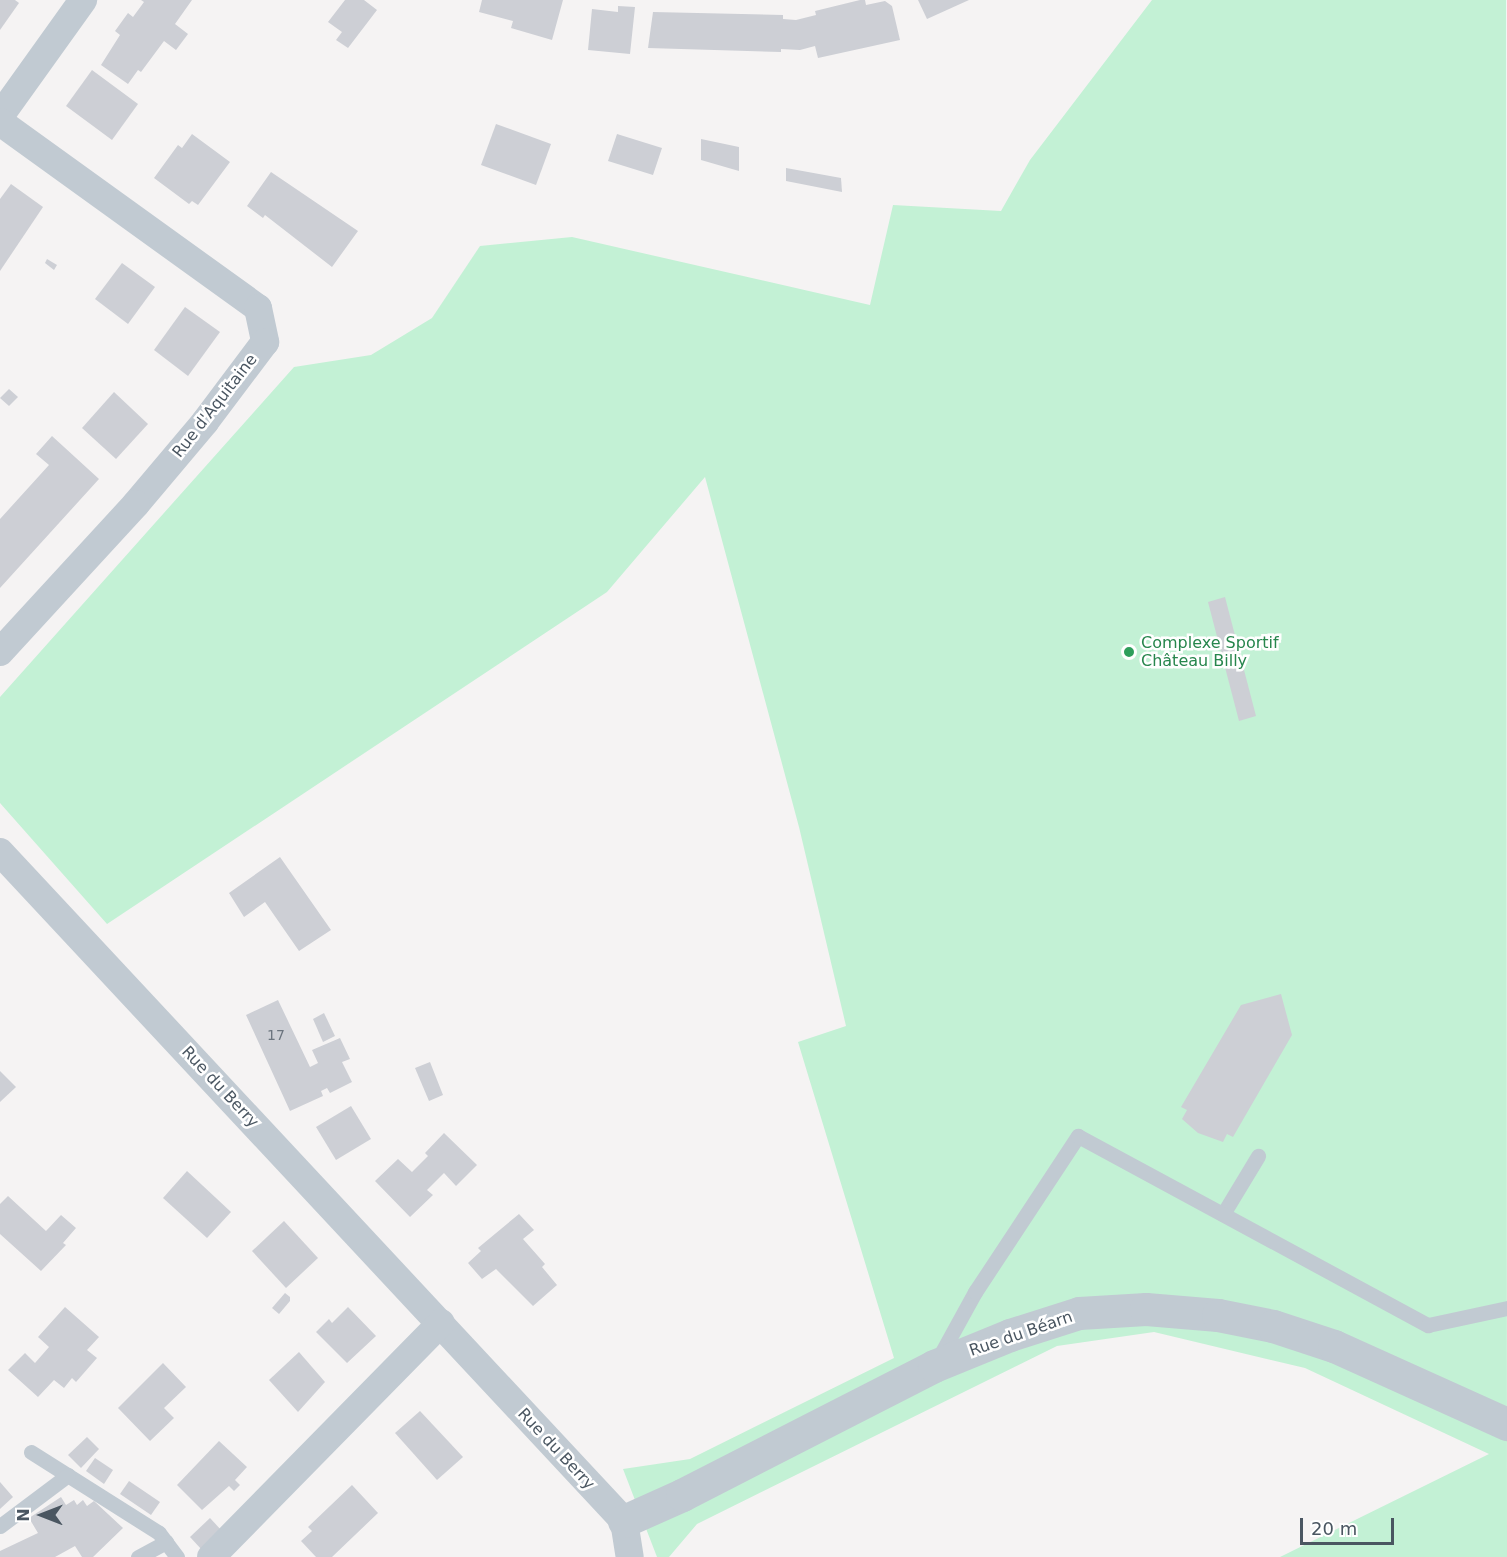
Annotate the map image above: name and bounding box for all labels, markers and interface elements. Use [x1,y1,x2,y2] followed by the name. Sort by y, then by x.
[169,350,261,462] street label: Rue d'Aquitaine
[1141,633,1279,671] place label: Complexe Sportif Château Billy
[1122,645,1136,659] marker: Complexe Sportif Château Billy
[267,1027,285,1043] house number: 17
[178,1042,262,1132] street label: Rue du Berry
[967,1307,1075,1361] street label: Rue du Béarn
[514,1404,598,1494] street label: Rue du Berry
[12,1485,72,1545] north arrow
[1303,1506,1398,1544] scale bar
[14,1508,33,1522] text: N
[1311,1518,1357,1539] text: 20 m

